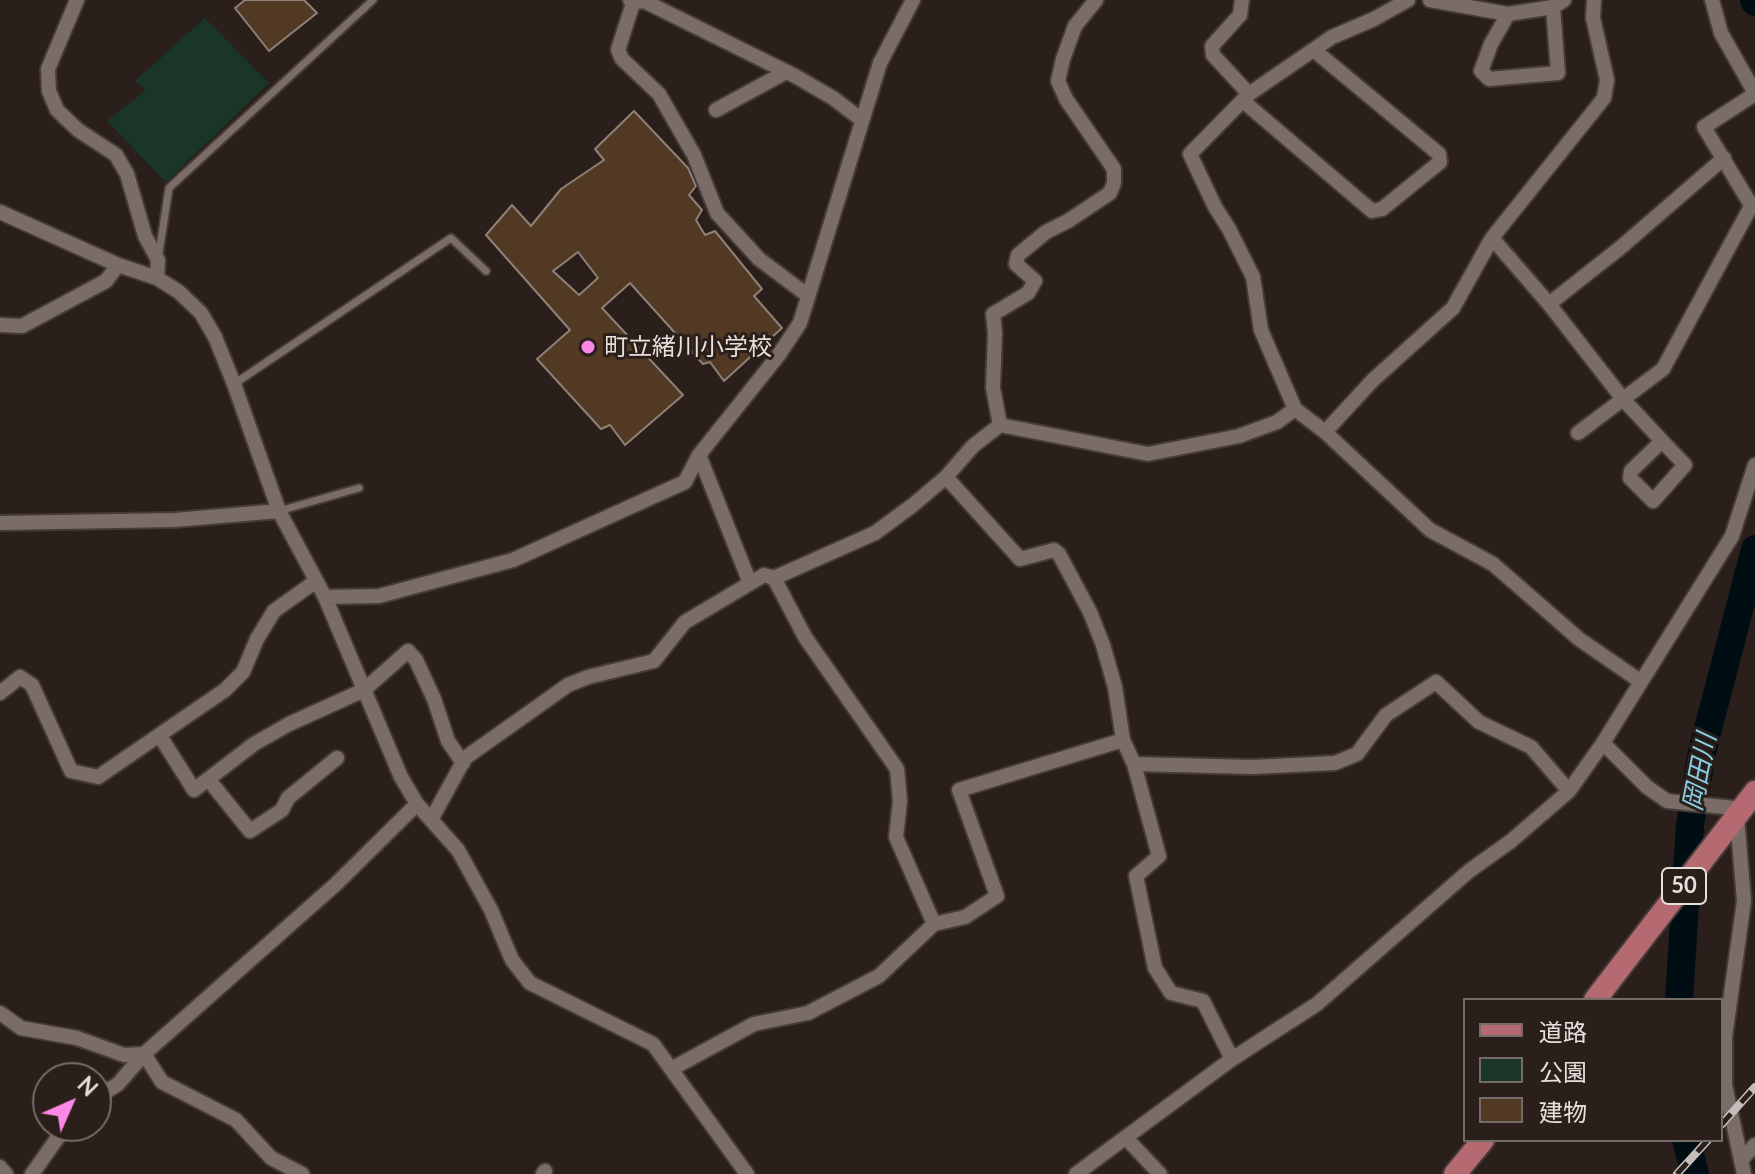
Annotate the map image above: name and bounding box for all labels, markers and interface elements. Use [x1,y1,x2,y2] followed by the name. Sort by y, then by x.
[604,333,772,361] place label: 町立緒川小学校
[579,338,597,356] marker: 町立緒川小学校
[1677,731,1723,813] water label: 岡田川
[1662,868,1706,904] road number: 50
[1463,998,1723,1142] legend
[1539,1017,1587,1046] text: 道路
[1539,1057,1587,1086] text: 公園
[32,1062,112,1142] north arrow
[72,1071,103,1102] text: N
[1539,1097,1587,1126] text: 建物

